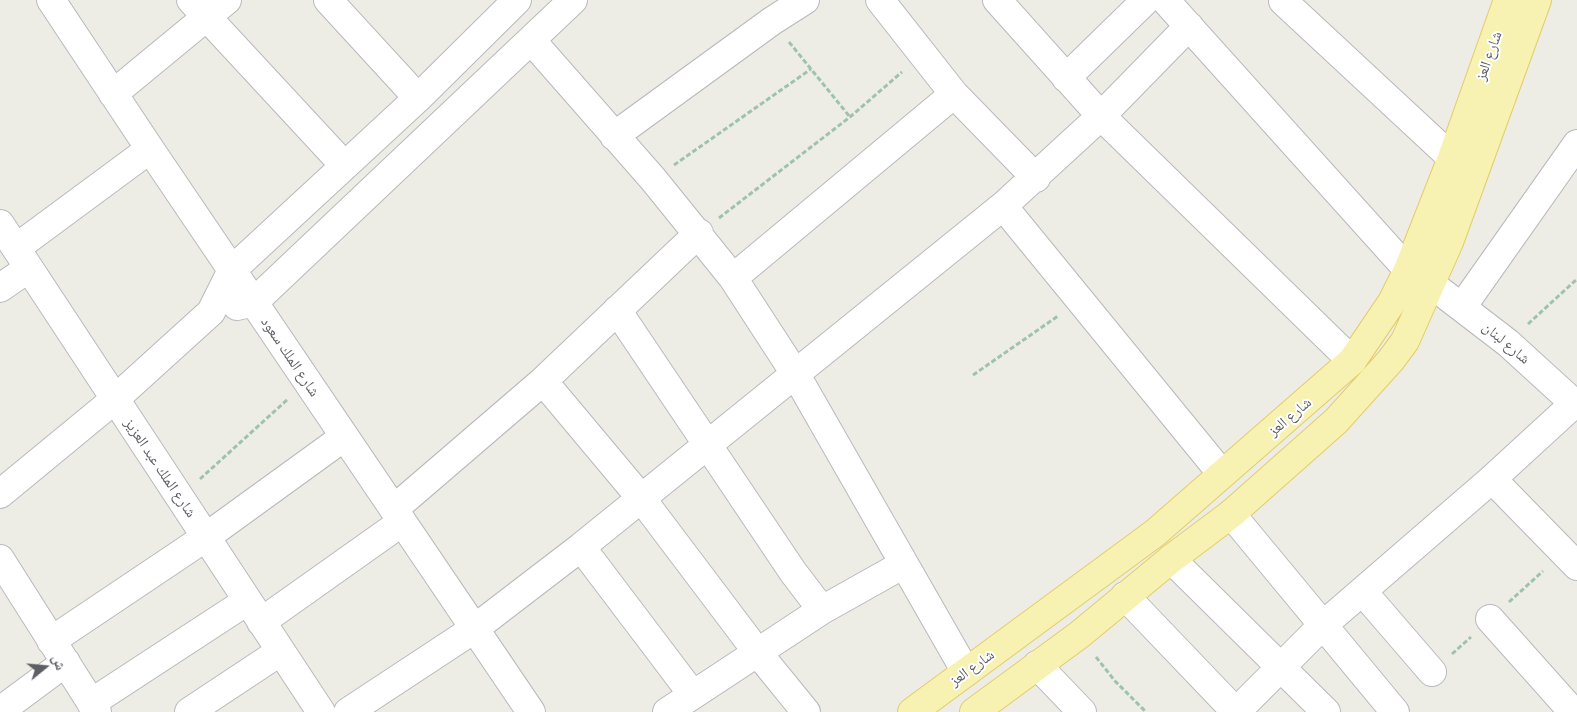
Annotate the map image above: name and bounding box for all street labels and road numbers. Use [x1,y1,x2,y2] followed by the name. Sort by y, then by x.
[1472,29,1506,83] street label: شارع العز
[257,314,323,400] street label: شارع الملك سعود
[1479,318,1533,368] street label: شارع لبنان
[1265,394,1315,440] street label: شارع العز
[120,415,200,521] street label: شارع الملك عبد العزيز
[946,646,998,690] street label: شارع العز

